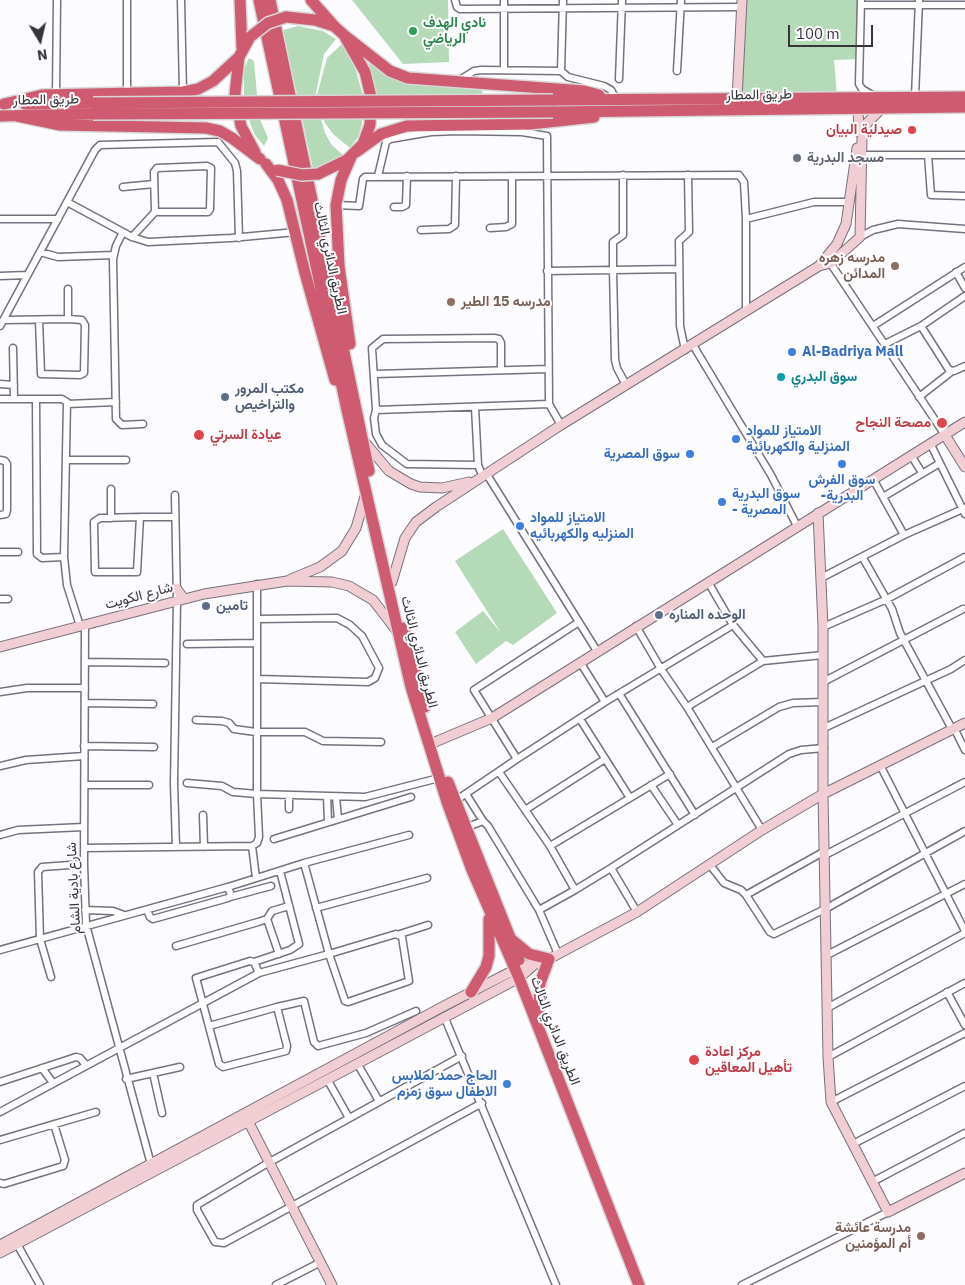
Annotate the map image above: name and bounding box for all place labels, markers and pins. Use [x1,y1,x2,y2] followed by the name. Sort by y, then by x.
[423,15,486,48] place label: نادي الهدف الرياضي
[407,25,419,37] marker: نادي الهدف الرياضي
[826,122,902,138] place label: صيدلية البيان
[906,124,918,136] marker: صيدلية البيان
[807,150,884,166] place label: مسجد البدرية
[791,152,803,164] marker: مسجد البدرية
[819,250,885,282] place label: مدرسه زهره المدائن
[889,260,901,272] marker: مدرسه زهره المدائن
[461,294,551,310] place label: مدرسه 15 الطير
[445,296,457,308] marker: مدرسه 15 الطير
[802,344,903,360] place label: Al-Badriya Mall
[786,346,798,358] marker: Al-Badriya Mall
[791,369,857,385] place label: سوق البدري
[775,371,787,383] marker: سوق البدري
[235,381,304,414] place label: مكتب المرور والتراخيص
[219,391,231,403] marker: مكتب المرور والتراخيص
[855,415,931,431] place label: مصحة النجاح
[935,416,949,430] marker: مصحة النجاح
[746,423,850,456] place label: الامتياز للمواد المنزلية والكهربائية
[210,427,281,443] place label: عيادة السرتي
[192,428,206,442] marker: عيادة السرتي
[730,433,742,445] marker: الامتياز للمواد المنزلية والكهربائية
[604,446,680,462] place label: سوق المصرية
[684,448,696,460] marker: سوق المصرية
[836,458,848,470] marker: سوق الفرش -البدرية
[809,472,875,504] place label: سوق الفرش -البدرية
[732,486,800,518] place label: سوق البدرية - المصرية
[716,496,728,508] marker: سوق البدرية - المصرية
[530,510,634,542] place label: الامتياز للمواد المنزليه والكهربائيه
[514,520,526,532] marker: الامتياز للمواد المنزليه والكهربائيه
[216,598,248,614] place label: تامين
[200,600,212,612] marker: تامين
[669,607,746,623] place label: الوحده المناره
[653,609,665,621] marker: الوحده المناره
[705,1044,792,1076] place label: مركز اعادة تأهيل المعاقين
[687,1053,701,1067] marker: مركز اعادة تأهيل المعاقين
[392,1068,497,1100] place label: الحاج حمد لملابس الاطفال سوق زمزم
[501,1078,513,1090] marker: الحاج حمد لملابس الاطفال سوق زمزم
[835,1220,911,1252] place label: مدرسة عائشة أم المؤمنين
[915,1230,927,1242] marker: مدرسة عائشة أم المؤمنين

